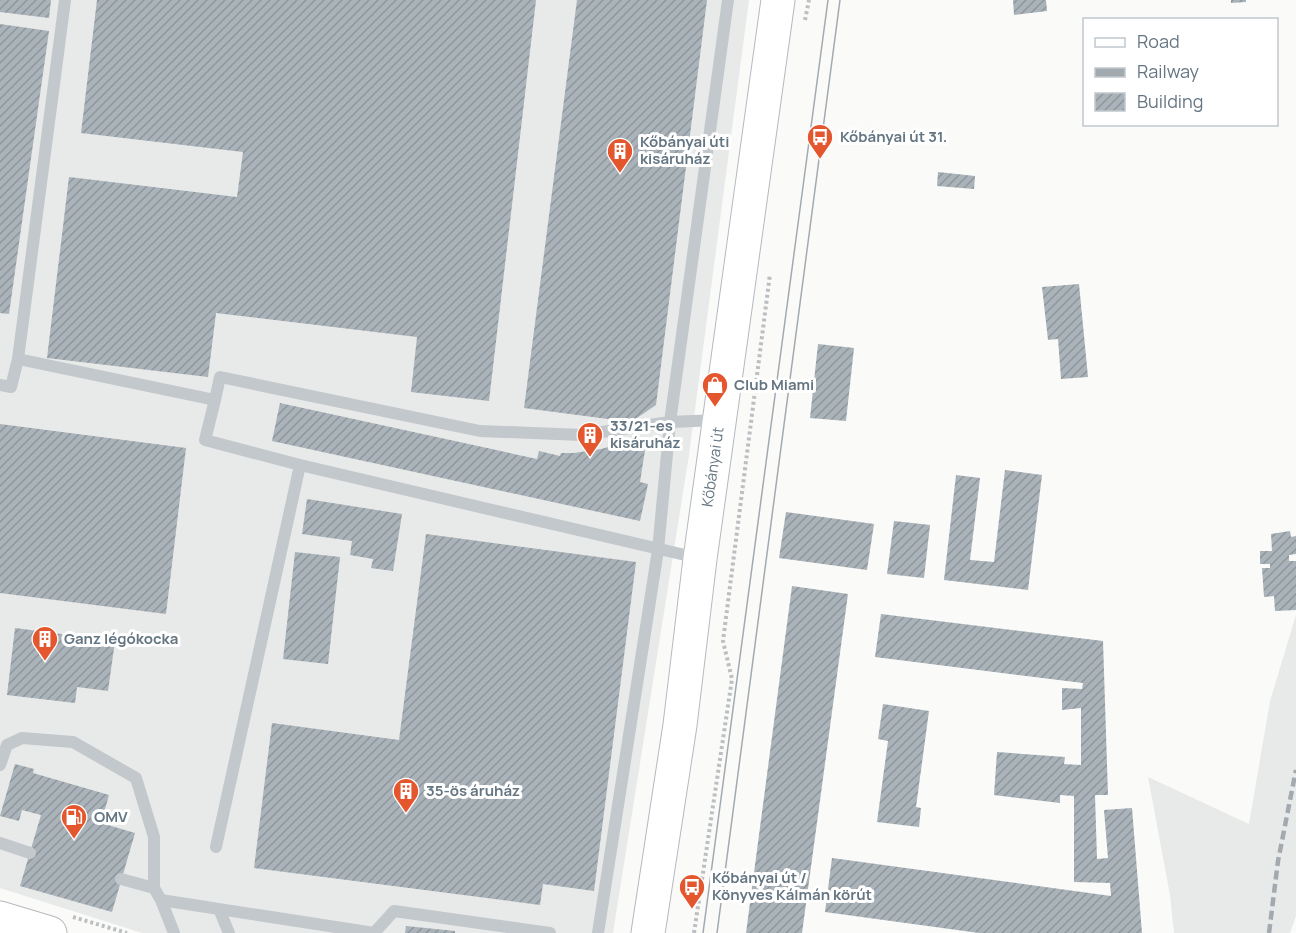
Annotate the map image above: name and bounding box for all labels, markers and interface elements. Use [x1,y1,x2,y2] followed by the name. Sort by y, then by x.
[1083,18,1278,126] legend
[1137,29,1180,53] text: Road
[1137,59,1199,83] text: Railway
[1137,89,1203,113] text: Building
[805,122,835,160] bus stop icon: Kőbányai út 31.
[840,126,947,147] place label: Kőbányai út 31.
[640,131,729,169] place label: Kőbányai úti kisáruház
[605,136,635,174] building icon: Kőbányai úti kisáruház
[700,370,730,408] shop icon: Club Miami
[734,374,814,395] place label: Club Miami
[610,415,680,453] place label: 33/21-es kisáruház
[575,420,605,458] building icon: 33/21-es kisáruház
[697,426,728,508] street label: Kőbányai út
[30,624,60,662] building icon: Ganz légókocka
[64,628,178,649] place label: Ganz légókocka
[391,776,421,814] building icon: 35-ös áruház
[426,780,520,801] place label: 35-ös áruház
[59,802,89,840] fuel station icon: OMV
[94,806,128,827] place label: OMV
[712,867,872,905] place label: Kőbányai út / Könyves Kálmán körút
[677,872,707,910] bus stop icon: Kőbányai út / Könyves Kálmán körút

